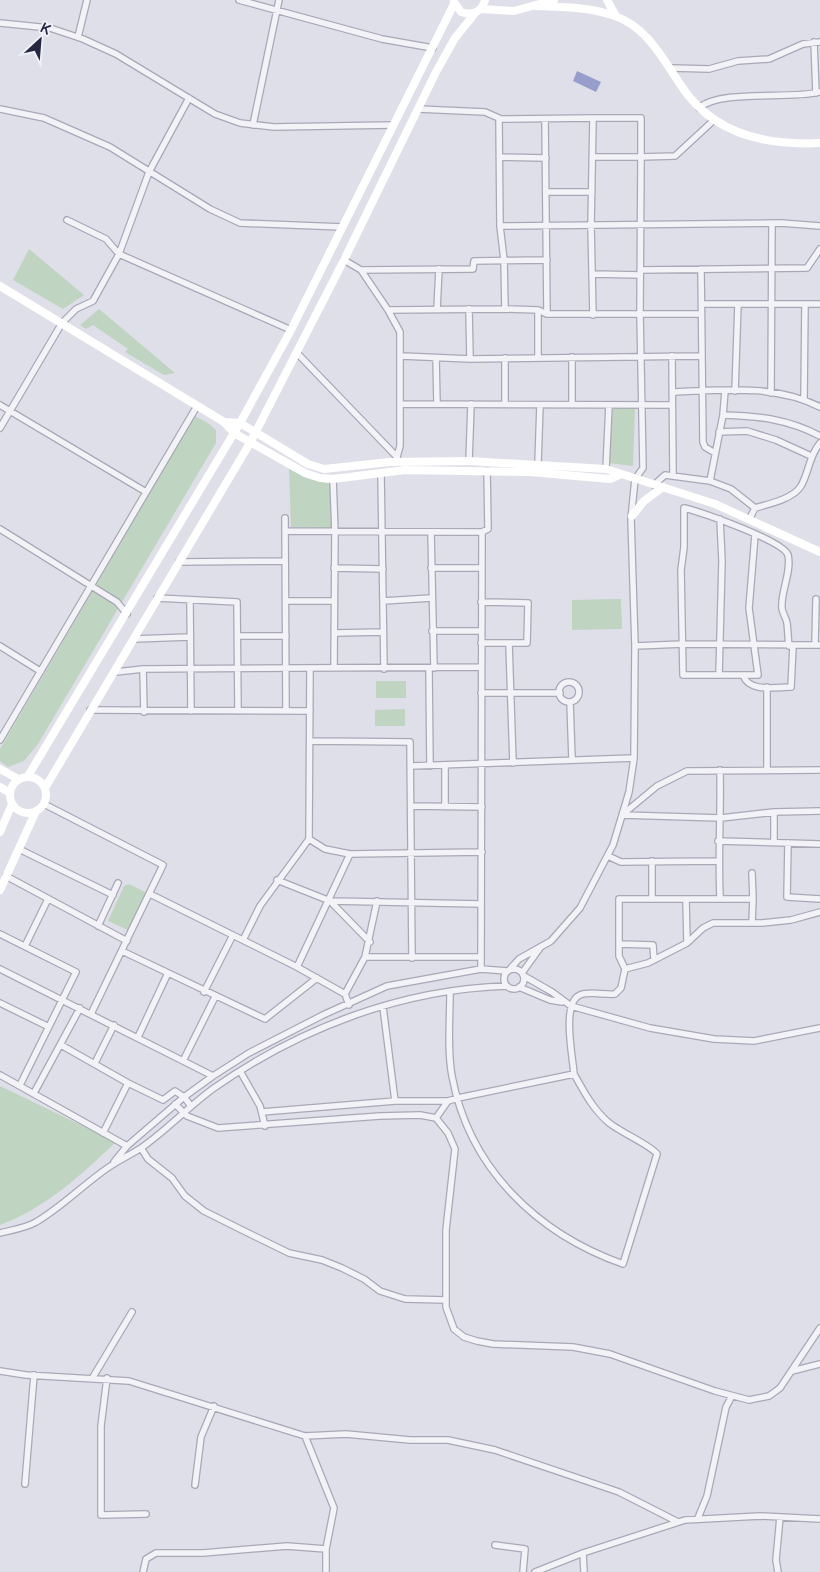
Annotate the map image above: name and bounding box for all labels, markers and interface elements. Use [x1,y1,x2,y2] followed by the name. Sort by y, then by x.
[15,15,65,65] north arrow
[38,19,54,39] text: K

